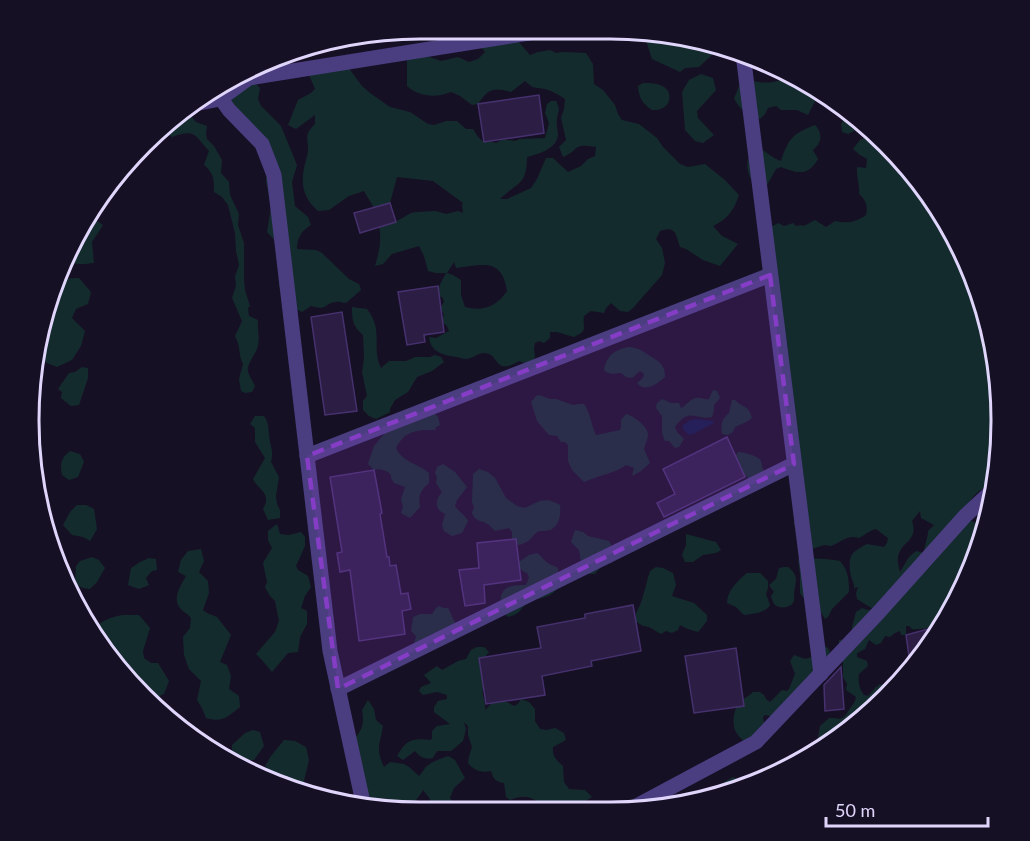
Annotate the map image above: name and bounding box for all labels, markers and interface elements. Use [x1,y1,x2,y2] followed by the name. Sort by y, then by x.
[826,790,988,828] scale bar
[835,799,875,821] text: 50 m

